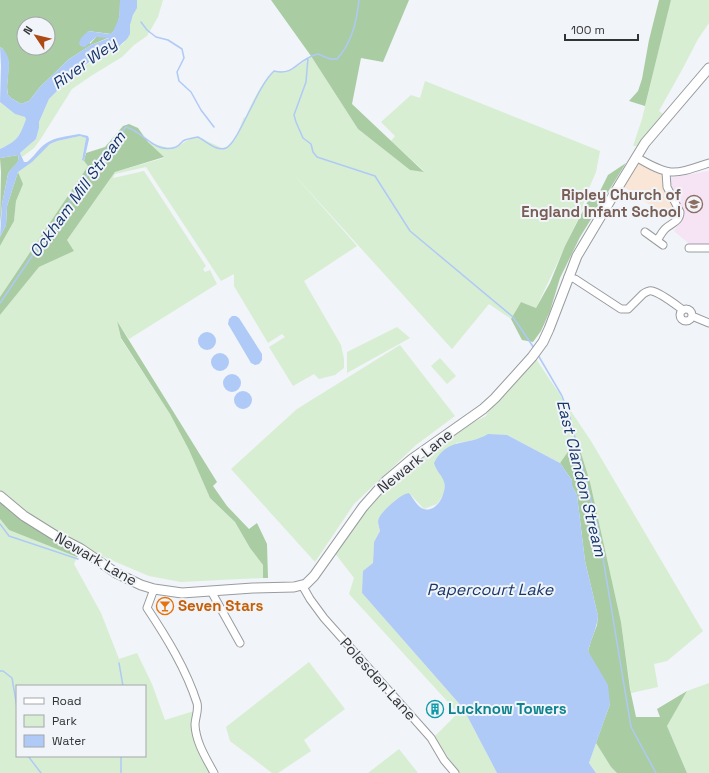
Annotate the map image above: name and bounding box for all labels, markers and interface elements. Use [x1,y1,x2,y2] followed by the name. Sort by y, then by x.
[16,16,56,56] north arrow
[565,16,638,42] scale bar
[571,22,605,38] text: 100 m
[20,23,36,37] text: N
[48,32,122,94] water label: River Wey
[25,126,131,261] water label: Ockham Mill Stream
[521,185,681,221] place label: Ripley Church of England Infant School
[684,194,704,214] school or university icon: Ripley Church of England Infant School
[552,398,611,560] water label: East Clandon Stream
[373,424,456,497] street label: Newark Lane
[52,527,141,590] street label: Newark Lane
[427,579,554,600] water label: Papercourt Lake
[155,596,175,616] bar icon: Seven Stars
[178,596,264,615] place label: Seven Stars
[336,633,421,724] street label: Polesden Lane
[16,685,146,757] legend
[52,693,81,709] text: Road
[425,699,445,719] building icon: Lucknow Towers
[448,699,567,718] place label: Lucknow Towers
[52,713,77,729] text: Park
[52,733,86,749] text: Water

